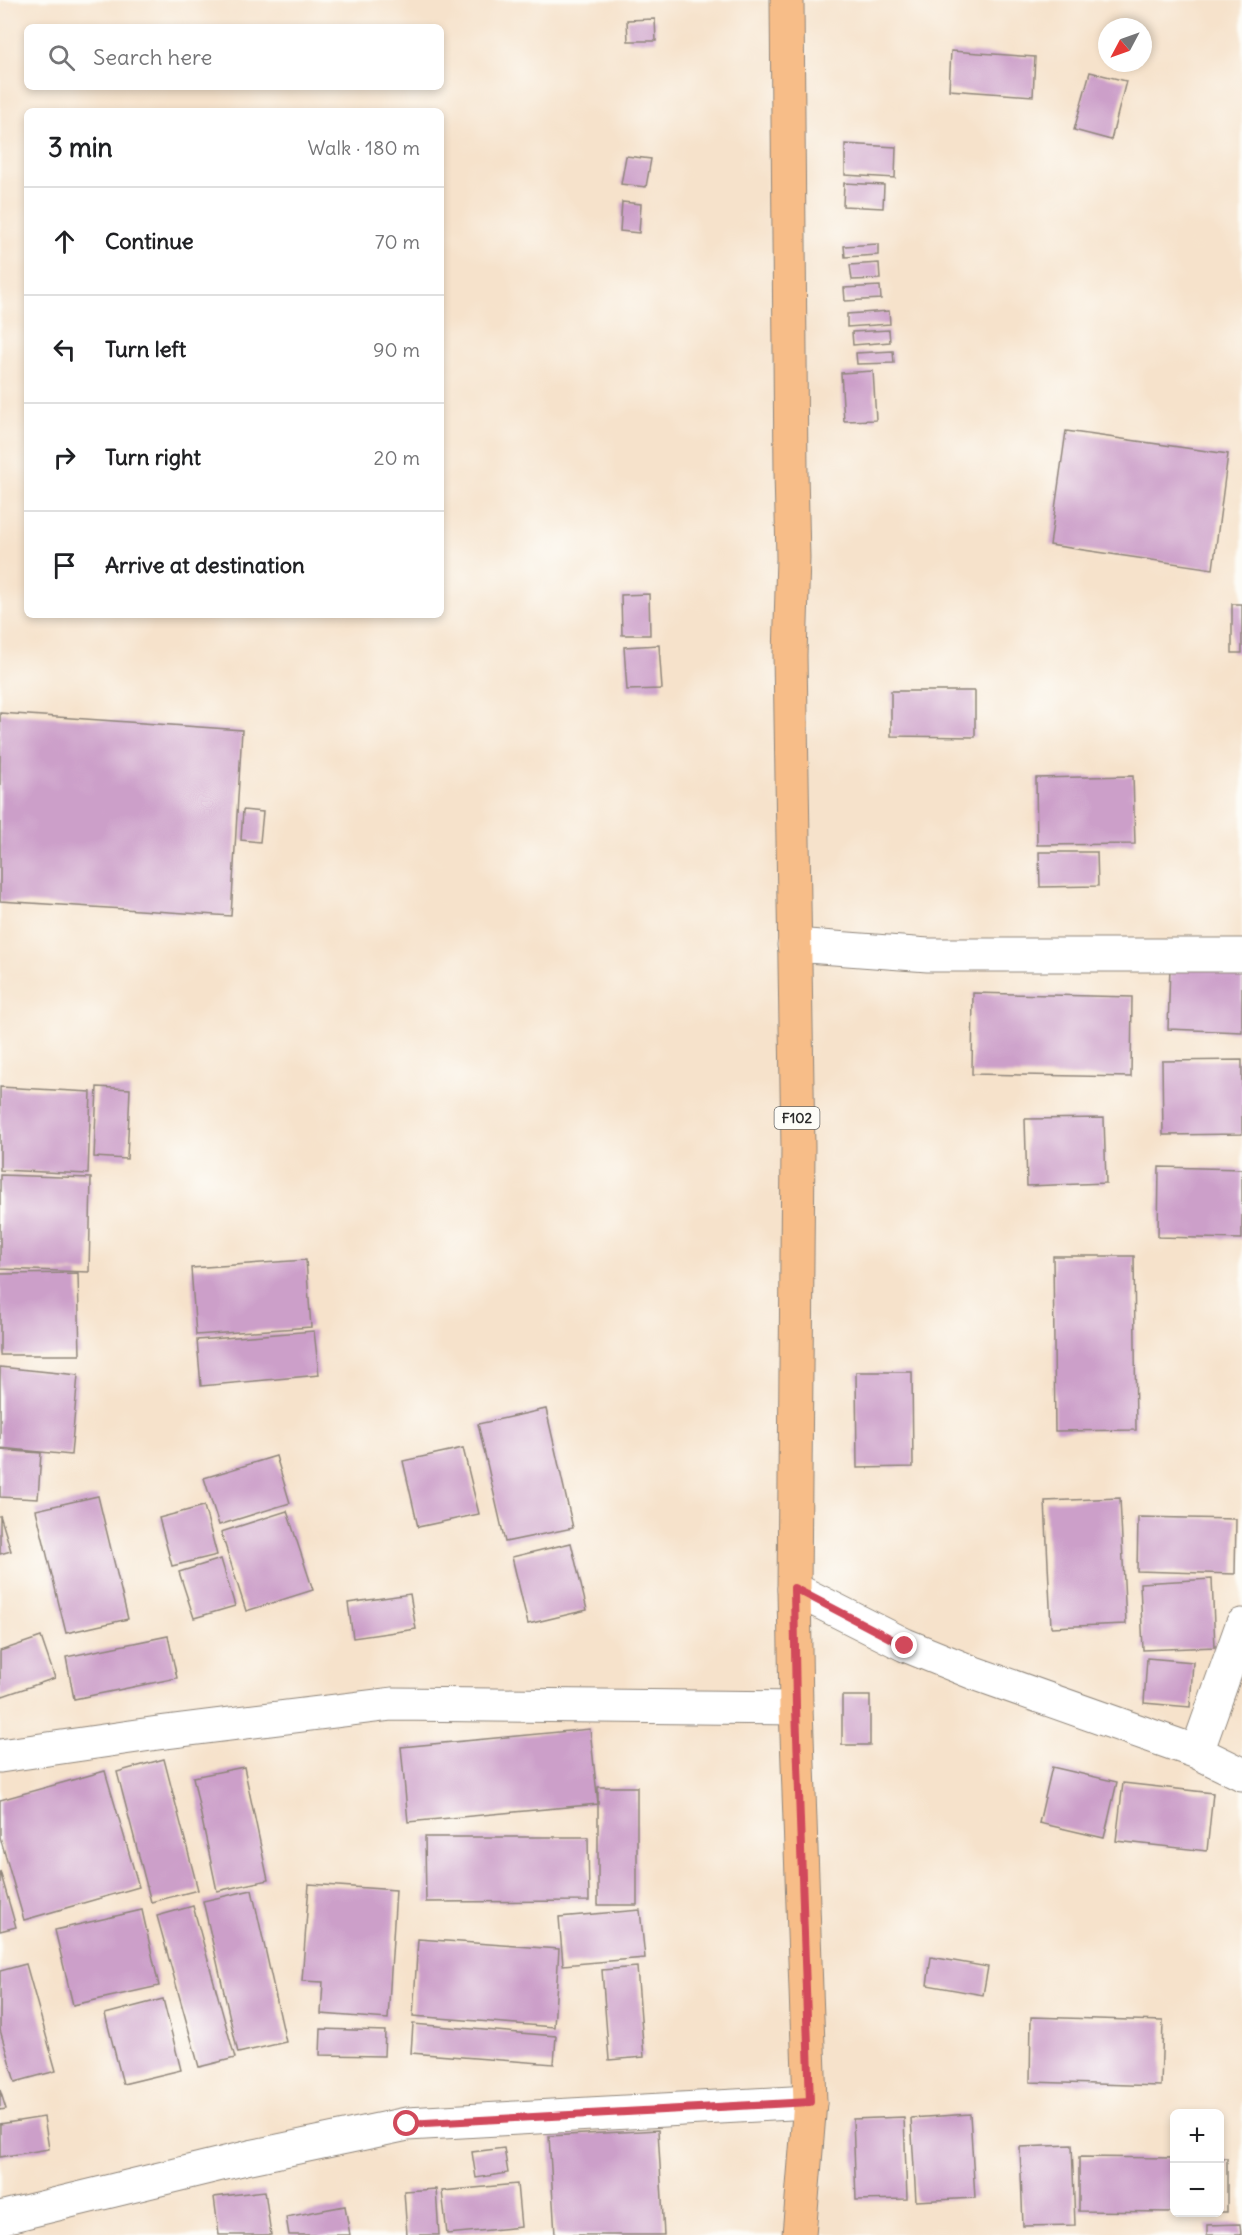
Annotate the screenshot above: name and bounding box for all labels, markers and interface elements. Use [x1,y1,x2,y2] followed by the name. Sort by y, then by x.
[1098,18,1152,72] north arrow
[24,24,444,90] search box
[45,41,78,74] icon: search
[93,43,212,71] text: Search here
[48,131,113,164] text: 3 min
[308,135,420,160] text: Walk · 180 m
[48,225,81,258] icon: ahead
[105,227,194,255] text: Continue
[375,229,420,254] text: 70 m
[48,333,81,366] icon: left
[105,335,186,363] text: Turn left
[373,337,420,362] text: 90 m
[48,441,81,474] icon: right
[105,443,201,471] text: Turn right
[374,445,420,470] text: 20 m
[48,549,81,582] icon: arrive
[105,551,305,579] text: Arrive at destination
[774,1107,820,1129] road number: F102
[891,1632,917,1658] route end
[1170,2109,1224,2217] map controls
[1170,2109,1224,2163] button: +
[393,2110,419,2136] route start
[1170,2163,1224,2217] button: −

